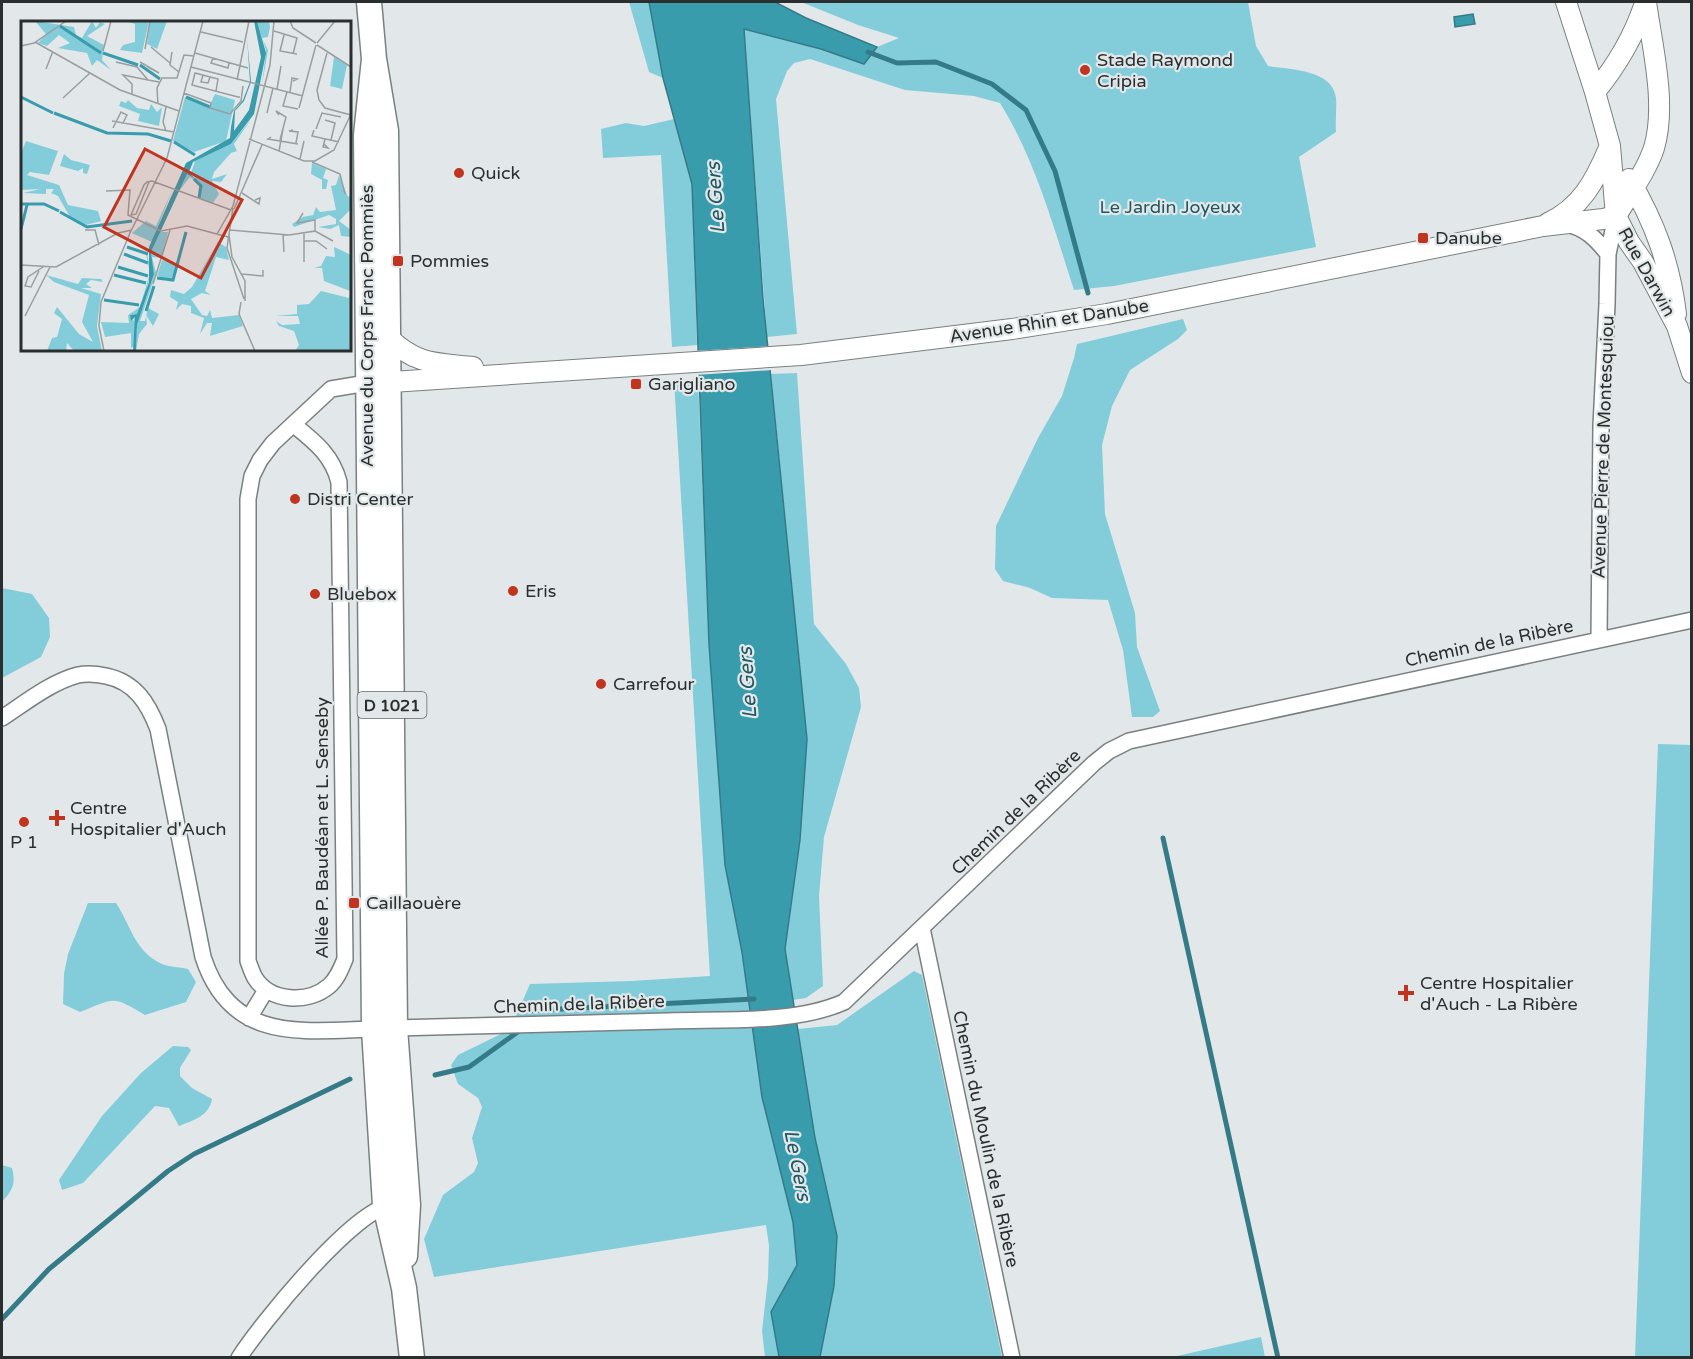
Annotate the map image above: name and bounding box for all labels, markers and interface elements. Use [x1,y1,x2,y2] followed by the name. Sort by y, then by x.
[21,21,351,351] inset map
[1097,49,1233,92] place label: Stade Raymond Cripia
[1078,63,1092,77] marker: Stade Raymond Cripia
[701,160,730,235] water label: Le Gers
[471,162,521,184] place label: Quick
[452,166,466,180] marker: Quick
[356,185,378,467] street label: Avenue du Corps Franc Pommiès
[1099,196,1241,218] park label: Le Jardin Joyeux
[1613,224,1681,320] street label: Rue Darwin
[1435,227,1502,249] place label: Danube
[1416,231,1430,245] marker: Danube
[410,250,489,272] place label: Pommies
[391,254,405,268] marker: Pommies
[948,294,1150,348] street label: Avenue Rhin et Danube
[1587,315,1619,579] street label: Avenue Pierre de Montesquiou
[648,373,736,395] place label: Garigliano
[629,377,643,391] marker: Garigliano
[307,488,413,510] place label: Distri Center
[288,492,302,506] marker: Distri Center
[525,580,556,602] place label: Eris
[327,583,397,605] place label: Bluebox
[506,584,520,598] marker: Eris
[308,587,322,601] marker: Bluebox
[1403,614,1575,672] street label: Chemin de la Ribère
[733,645,762,720] water label: Le Gers
[613,673,695,695] place label: Carrefour
[594,677,608,691] marker: Carrefour
[358,692,426,718] road number: D 1021
[311,697,333,959] street label: Allée P. Baudéan et L. Senseby
[947,745,1085,879] street label: Chemin de la Ribère
[70,797,227,840] place label: Centre Hospitalier d'Auch
[48,809,66,827] marker: Centre Hospitalier d'Auch
[17,815,31,829] marker: P 1
[10,831,38,853] place label: P 1
[366,892,461,914] place label: Caillaouère
[347,896,361,910] marker: Caillaouère
[1420,972,1578,1015] place label: Centre Hospitalier d'Auch - La Ribère
[1397,984,1415,1002] marker: Centre Hospitalier d'Auch - La Ribère
[493,990,665,1018] street label: Chemin de la Ribère
[948,1009,1024,1269] street label: Chemin du Moulin de la Ribère
[778,1128,816,1204] water label: Le Gers

